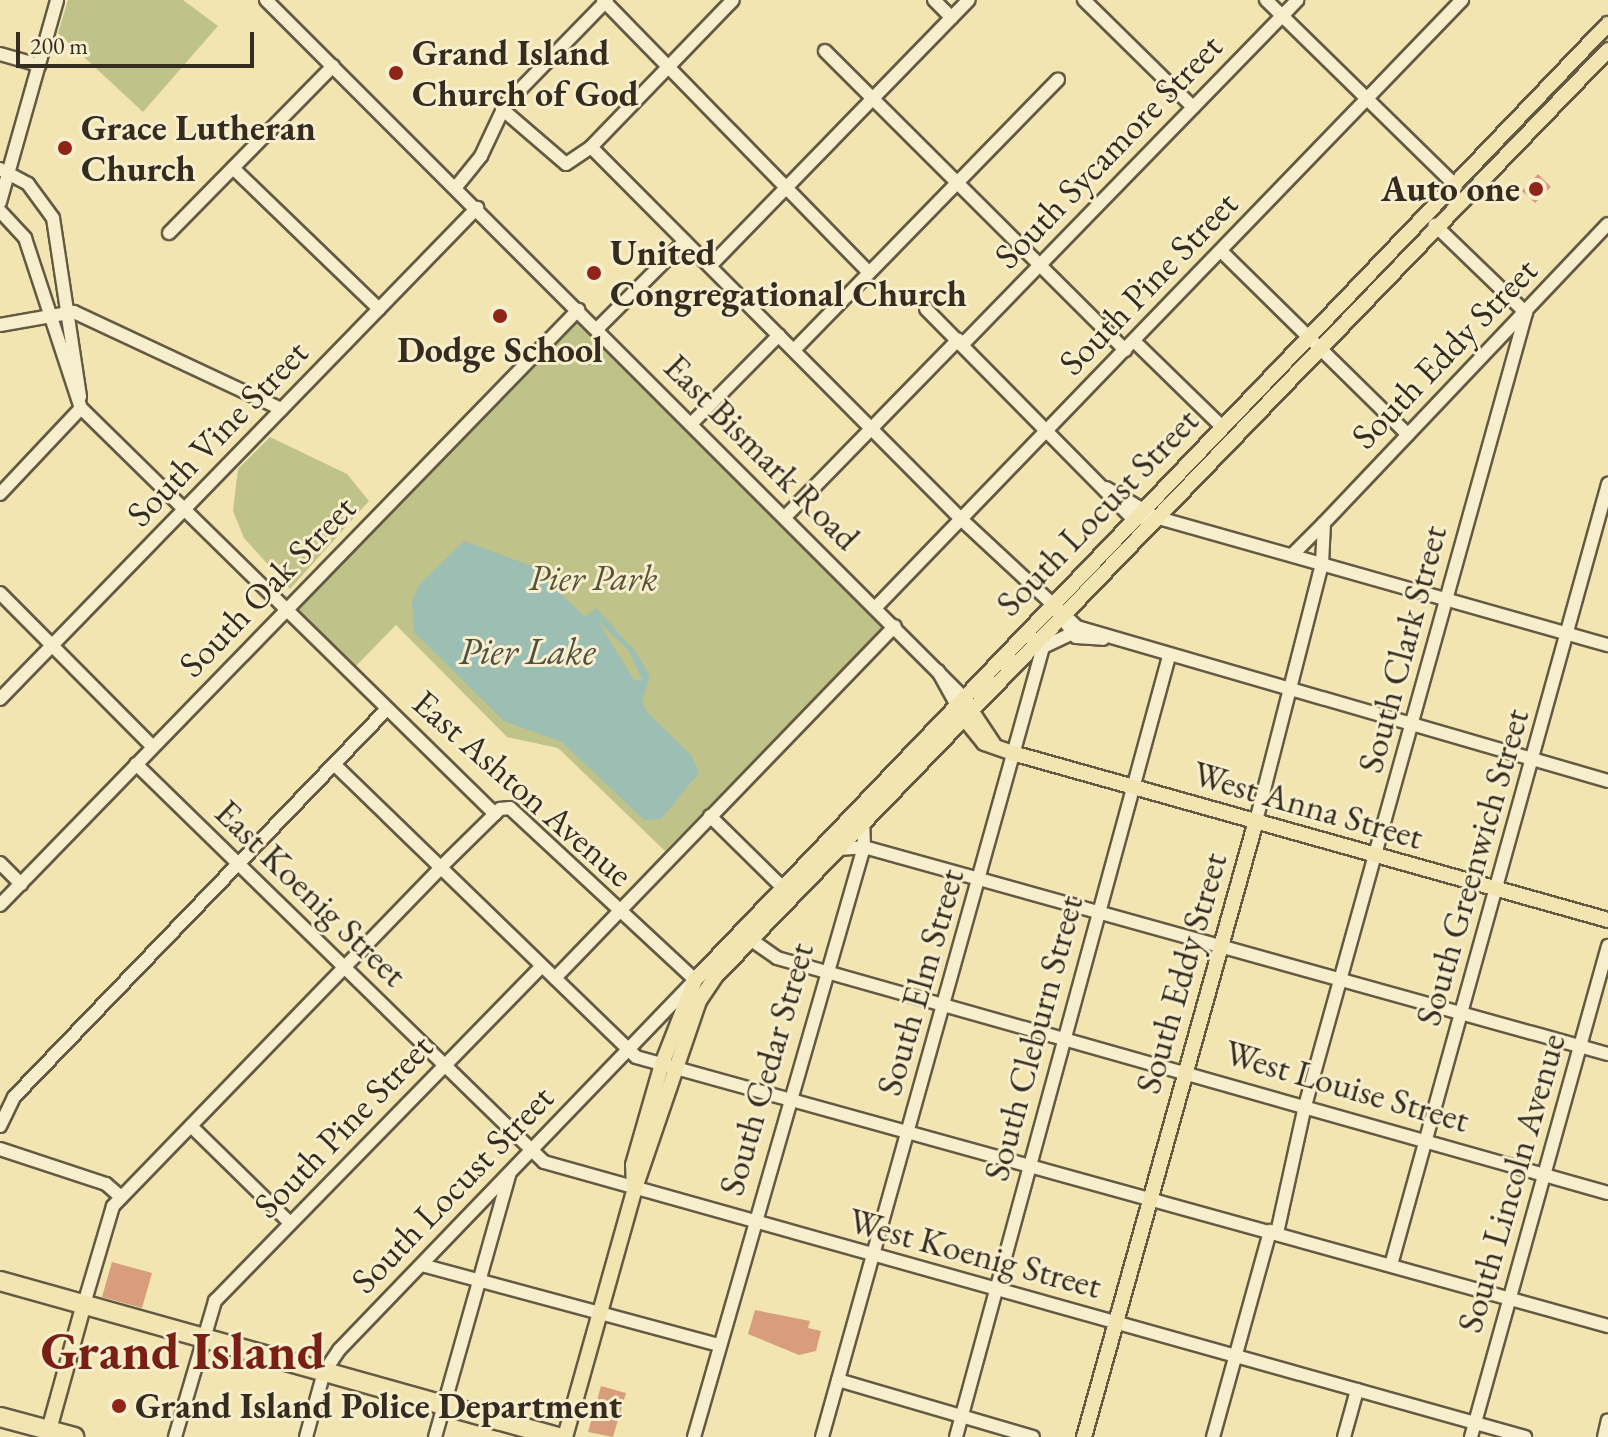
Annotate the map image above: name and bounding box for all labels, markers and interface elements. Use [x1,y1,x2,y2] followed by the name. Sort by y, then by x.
[20,16,258,66] scale bar
[985,25,1231,277] street label: South Sycamore Street
[30,30,88,61] text: 200 m
[412,30,639,115] place label: Grand Island Church of God
[387,64,405,82] marker: Grand Island Church of God
[81,105,316,190] place label: Grace Lutheran Church
[56,139,74,157] marker: Grace Lutheran Church
[1381,167,1520,211] place label: Auto one
[1527,180,1545,198] marker: Auto one
[1050,182,1246,384] street label: South Pine Street
[610,230,967,315] place label: United Congregational Church
[1342,249,1546,457] street label: South Eddy Street
[585,264,603,282] marker: United Congregational Church
[491,307,509,325] marker: Dodge School
[397,328,603,372] place label: Dodge School
[117,331,317,535] street label: South Vine Street
[655,345,869,559] street label: East Bismark Road
[987,399,1207,625] street label: South Locust Street
[170,486,364,686] street label: South Oak Street
[1348,521,1456,777] street label: South Clark Street
[528,556,658,600] park label: Pier Park
[458,628,596,674] water label: Pier Lake
[404,681,642,895] street label: East Ashton Avenue
[1406,704,1538,1030] street label: South Greenwich Street
[1188,752,1428,858] street label: West Anna Street
[206,791,416,995] street label: East Koenig Street
[1126,848,1236,1098] street label: South Eddy Street
[867,864,973,1100] street label: South Elm Street
[974,891,1092,1185] street label: South Cleburn Street
[709,938,823,1200] street label: South Cedar Street
[245,1025,441,1227] street label: South Pine Street
[1448,1029,1574,1337] street label: South Lincoln Avenue
[1220,1030,1474,1142] street label: West Louise Street
[342,1076,562,1302] street label: South Locust Street
[844,1199,1106,1307] street label: West Koenig Street
[41,1320,325,1382] district label: Grand Island
[135,1384,622,1428] place label: Grand Island Police Department
[110,1397,128,1415] marker: Grand Island Police Department

